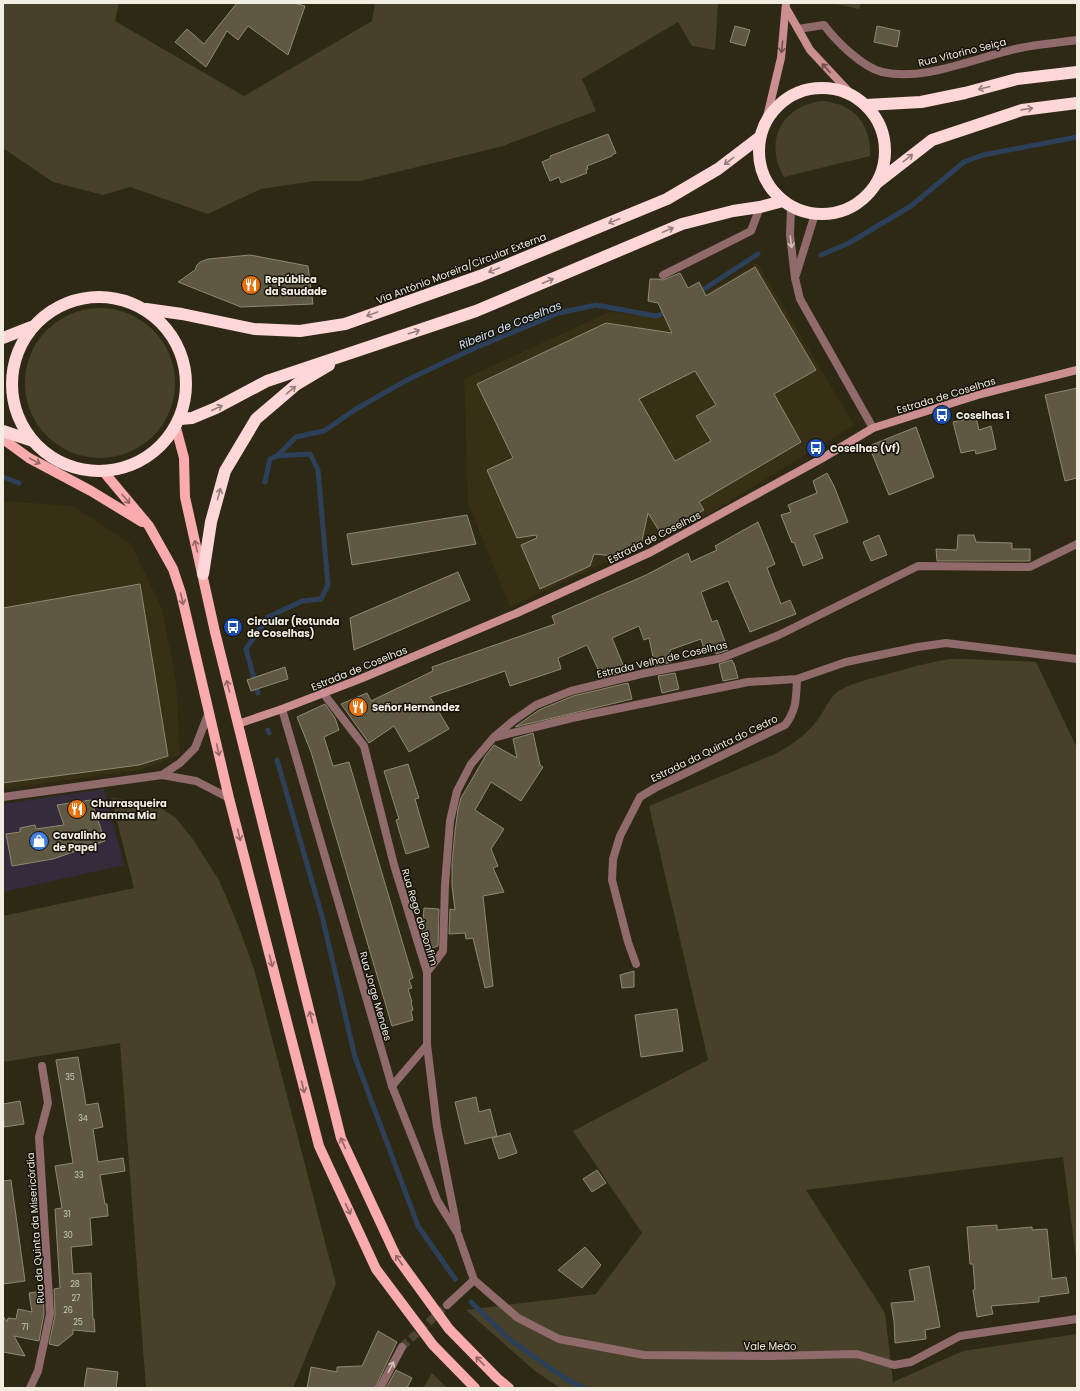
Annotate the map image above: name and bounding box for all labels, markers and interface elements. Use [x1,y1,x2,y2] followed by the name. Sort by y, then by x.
[917,34,1008,71] street label: Rua Vitorino Seiça
[778,40,786,53] one-way arrow
[822,63,831,73] one-way arrow
[977,85,990,92] one-way arrow
[1020,105,1033,113] one-way arrow
[903,154,914,162] one-way arrow
[724,156,735,165] one-way arrow
[609,217,621,225] one-way arrow
[661,226,673,234] one-way arrow
[374,229,548,308] street label: Via António Moreira/Circular Externa
[787,235,794,248] one-way arrow
[488,266,500,274] one-way arrow
[265,272,327,299] place label: República da Saudade
[240,274,262,296] restaurant icon: República da Saudade
[542,276,554,284] one-way arrow
[456,297,564,353] water label: Ribeira de Coselhas
[366,311,378,319] one-way arrow
[407,328,420,335] one-way arrow
[895,373,997,418] street label: Estrada de Coselhas
[285,385,296,394] one-way arrow
[210,404,222,411] one-way arrow
[931,404,953,426] bus stop icon: Coselhas 1
[956,408,1010,423] place label: Coselhas 1
[805,437,827,459] bus stop icon: Coselhas (Vf)
[830,441,900,456] place label: Coselhas (Vf)
[29,458,41,466] one-way arrow
[216,488,223,501] one-way arrow
[121,493,130,504] one-way arrow
[605,507,703,567] street label: Estrada de Coselhas
[192,540,200,553] one-way arrow
[179,593,187,606] one-way arrow
[247,614,340,641] place label: Circular (Rotunda de Coselhas)
[222,616,244,638] bus stop icon: Circular (Rotunda de Coselhas)
[595,637,729,682] street label: Estrada Velha de Coselhas
[309,642,410,695] street label: Estrada de Coselhas
[224,680,232,693] one-way arrow
[347,696,369,718] restaurant icon: Señor Hernandez
[372,700,460,715] place label: Señor Hernandez
[648,711,780,786] street label: Estrada da Quinta do Cedro
[214,743,222,756] one-way arrow
[91,796,167,823] place label: Churrasqueira Mamma Mia
[66,798,88,820] restaurant icon: Churrasqueira Mamma Mia
[53,828,107,855] place label: Cavalinho de Papel
[235,829,243,842] one-way arrow
[28,830,50,852] shop icon: Cavalinho de Papel
[398,867,441,968] street label: Rua Rego do Bonfim
[356,950,395,1043] street label: Rua Jorge Mendes
[268,954,275,967] one-way arrow
[307,1011,314,1024] one-way arrow
[65,1072,75,1083] house number: 35
[300,1080,308,1093] one-way arrow
[78,1113,88,1124] house number: 34
[339,1137,347,1149] one-way arrow
[23,1152,48,1304] street label: Rua da Quinta da Misericórdia
[74,1170,84,1181] house number: 33
[345,1202,352,1214] one-way arrow
[63,1209,71,1220] house number: 31
[63,1230,73,1241] house number: 30
[395,1254,403,1266] one-way arrow
[70,1279,80,1290] house number: 28
[72,1293,81,1304] house number: 27
[63,1305,73,1316] house number: 26
[73,1317,83,1328] house number: 25
[22,1322,28,1333] house number: 71
[744,1339,796,1354] street label: Vale Meão
[475,1356,485,1366] one-way arrow
[388,1361,395,1373] one-way arrow

